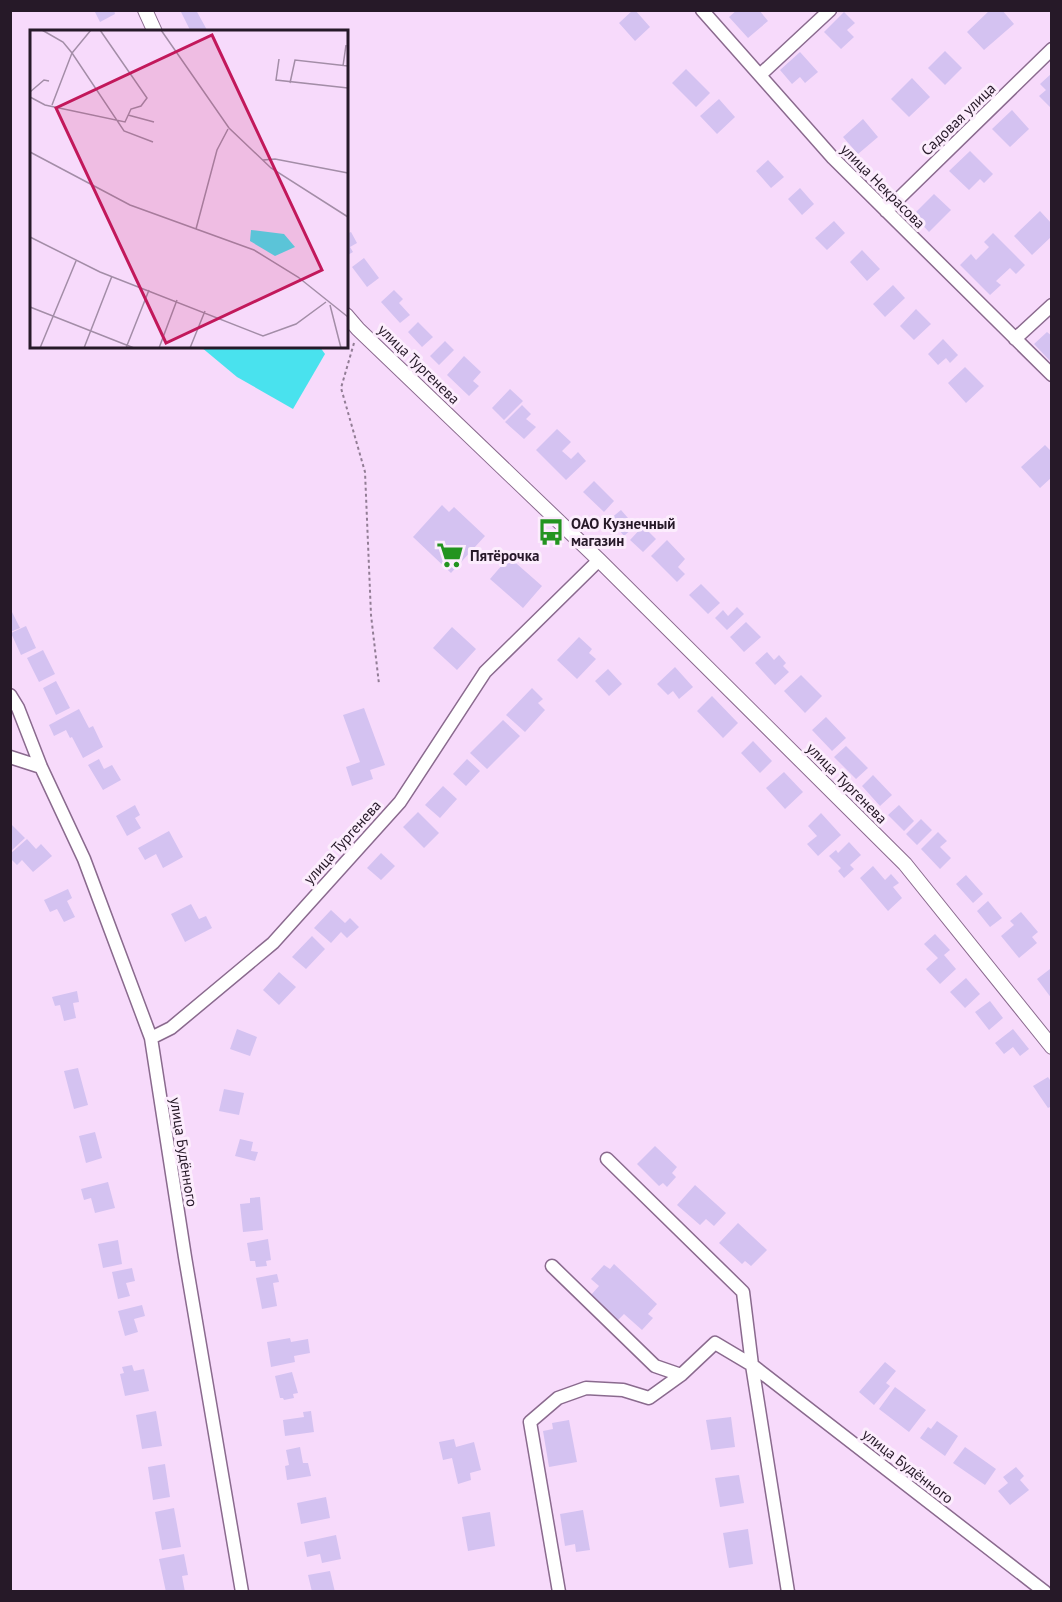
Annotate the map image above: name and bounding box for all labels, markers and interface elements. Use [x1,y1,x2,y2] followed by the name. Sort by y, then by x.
[30,30,348,348] inset map
[917,79,999,159] street label: Садовая улица
[837,140,929,232] street label: улица Некрасова
[374,320,464,408] street label: улица Тургенева
[571,514,676,550] place label: ОАО Кузнечный магазин
[536,517,566,547] bus stop icon: ОАО Кузнечный магазин
[435,540,465,570] supermarket icon: Пятёрочка
[470,546,539,565] place label: Пятёрочка
[803,739,891,827] street label: улица Тургенева
[299,796,385,888] street label: улица Тургенева
[166,1096,202,1208] street label: улица Будённого
[859,1424,957,1508] street label: улица Будённого

